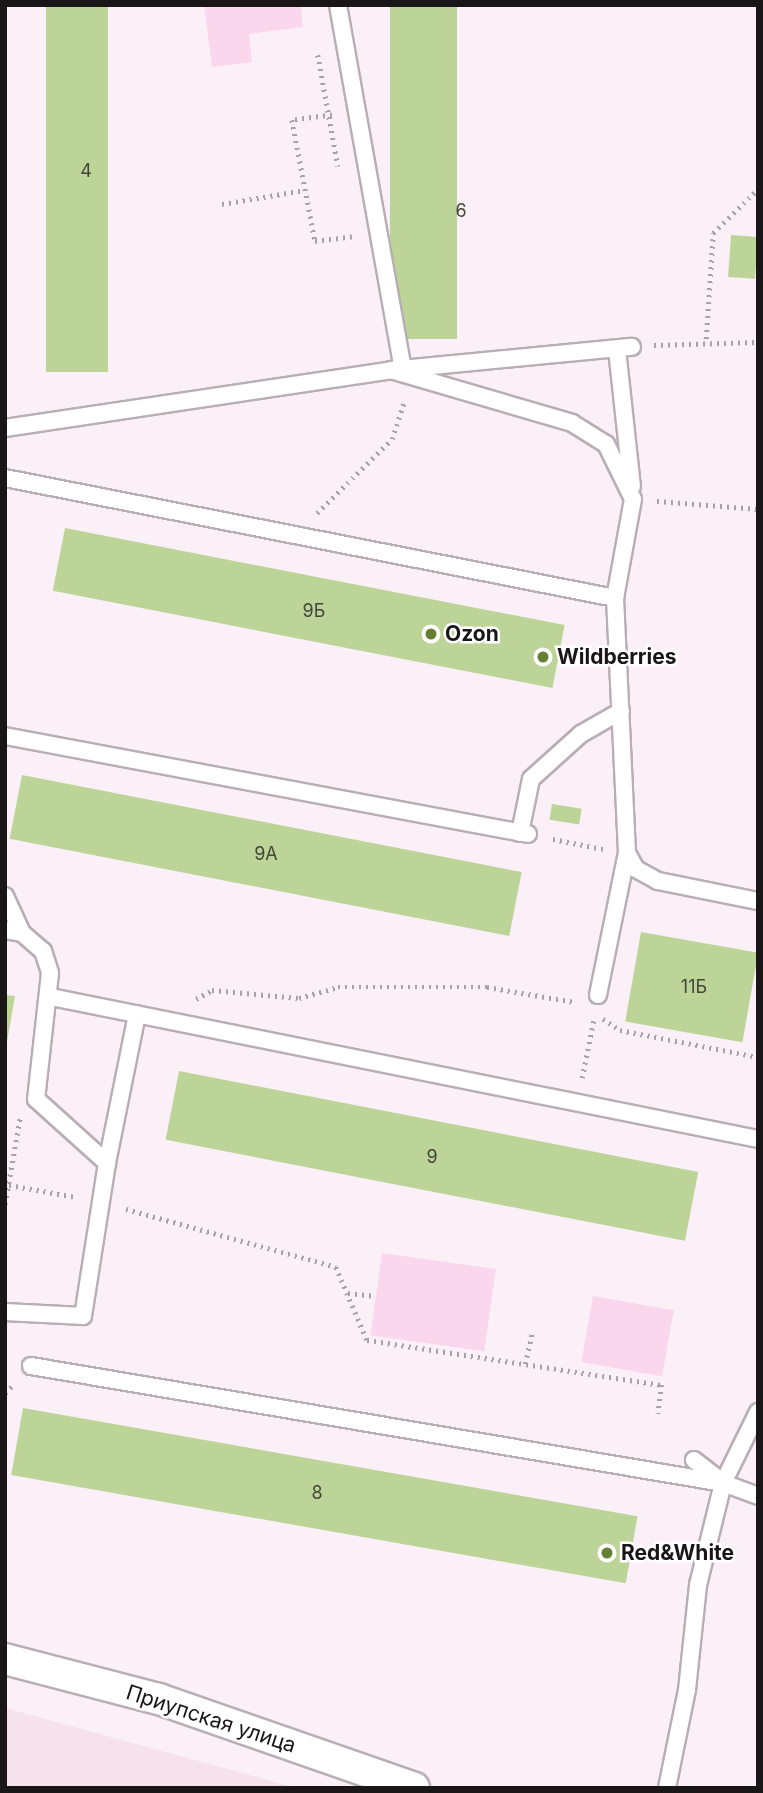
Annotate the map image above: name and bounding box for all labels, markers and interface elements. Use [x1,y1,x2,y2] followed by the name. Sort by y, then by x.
[80,160,92,182] house number: 4
[455,200,467,222] house number: 6
[303,600,325,622] house number: 9Б
[445,621,499,647] place label: Ozon
[423,626,439,642] marker: Ozon
[557,644,677,670] place label: Wildberries
[535,649,551,665] marker: Wildberries
[254,843,278,865] house number: 9А
[681,976,707,998] house number: 11Б
[426,1146,438,1168] house number: 9
[311,1482,323,1504] house number: 8
[621,1540,734,1566] place label: Red&White
[599,1545,615,1561] marker: Red&White
[123,1680,299,1758] street label: Приупская улица

